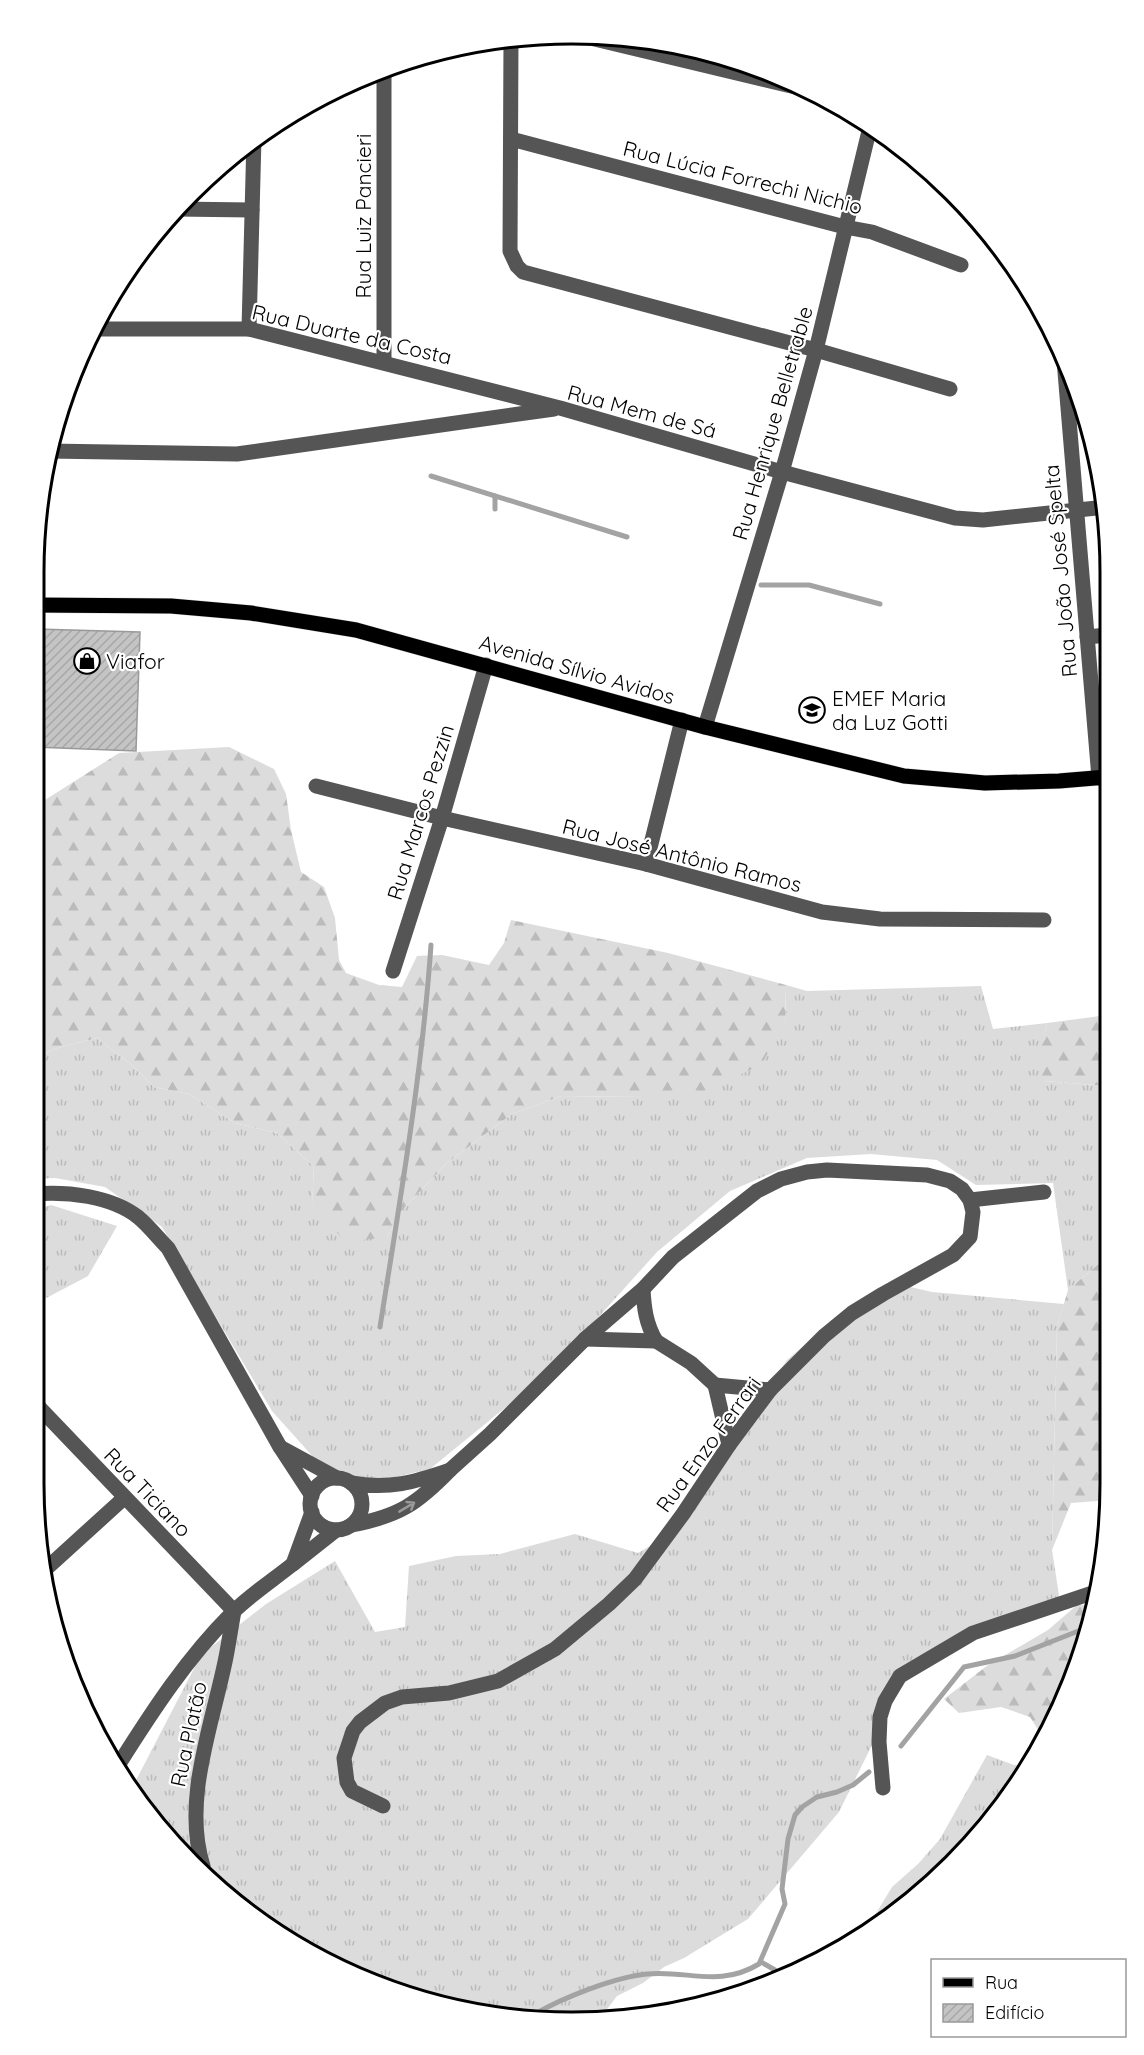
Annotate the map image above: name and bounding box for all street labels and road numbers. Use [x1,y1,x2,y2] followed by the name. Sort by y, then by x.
[350,134,376,298] street label: Rua Luiz Pancieri
[621,135,865,219] street label: Rua Lúcia Forrechi Nichio
[250,298,454,370] street label: Rua Duarte da Costa
[726,303,818,543] street label: Rua Henrique Belletrable
[565,379,719,443] street label: Rua Mem de Sá
[1038,464,1082,678] street label: Rua João José Spelta
[476,629,678,709] street label: Avenida Sílvio Avidos
[381,721,459,903] street label: Rua Marcos Pezzin
[560,813,804,897] street label: Rua José Antônio Ramos
[650,1371,766,1517] street label: Rua Enzo Ferrari
[99,1442,197,1542] street label: Rua Ticiano
[164,1679,212,1789] street label: Rua Platão

